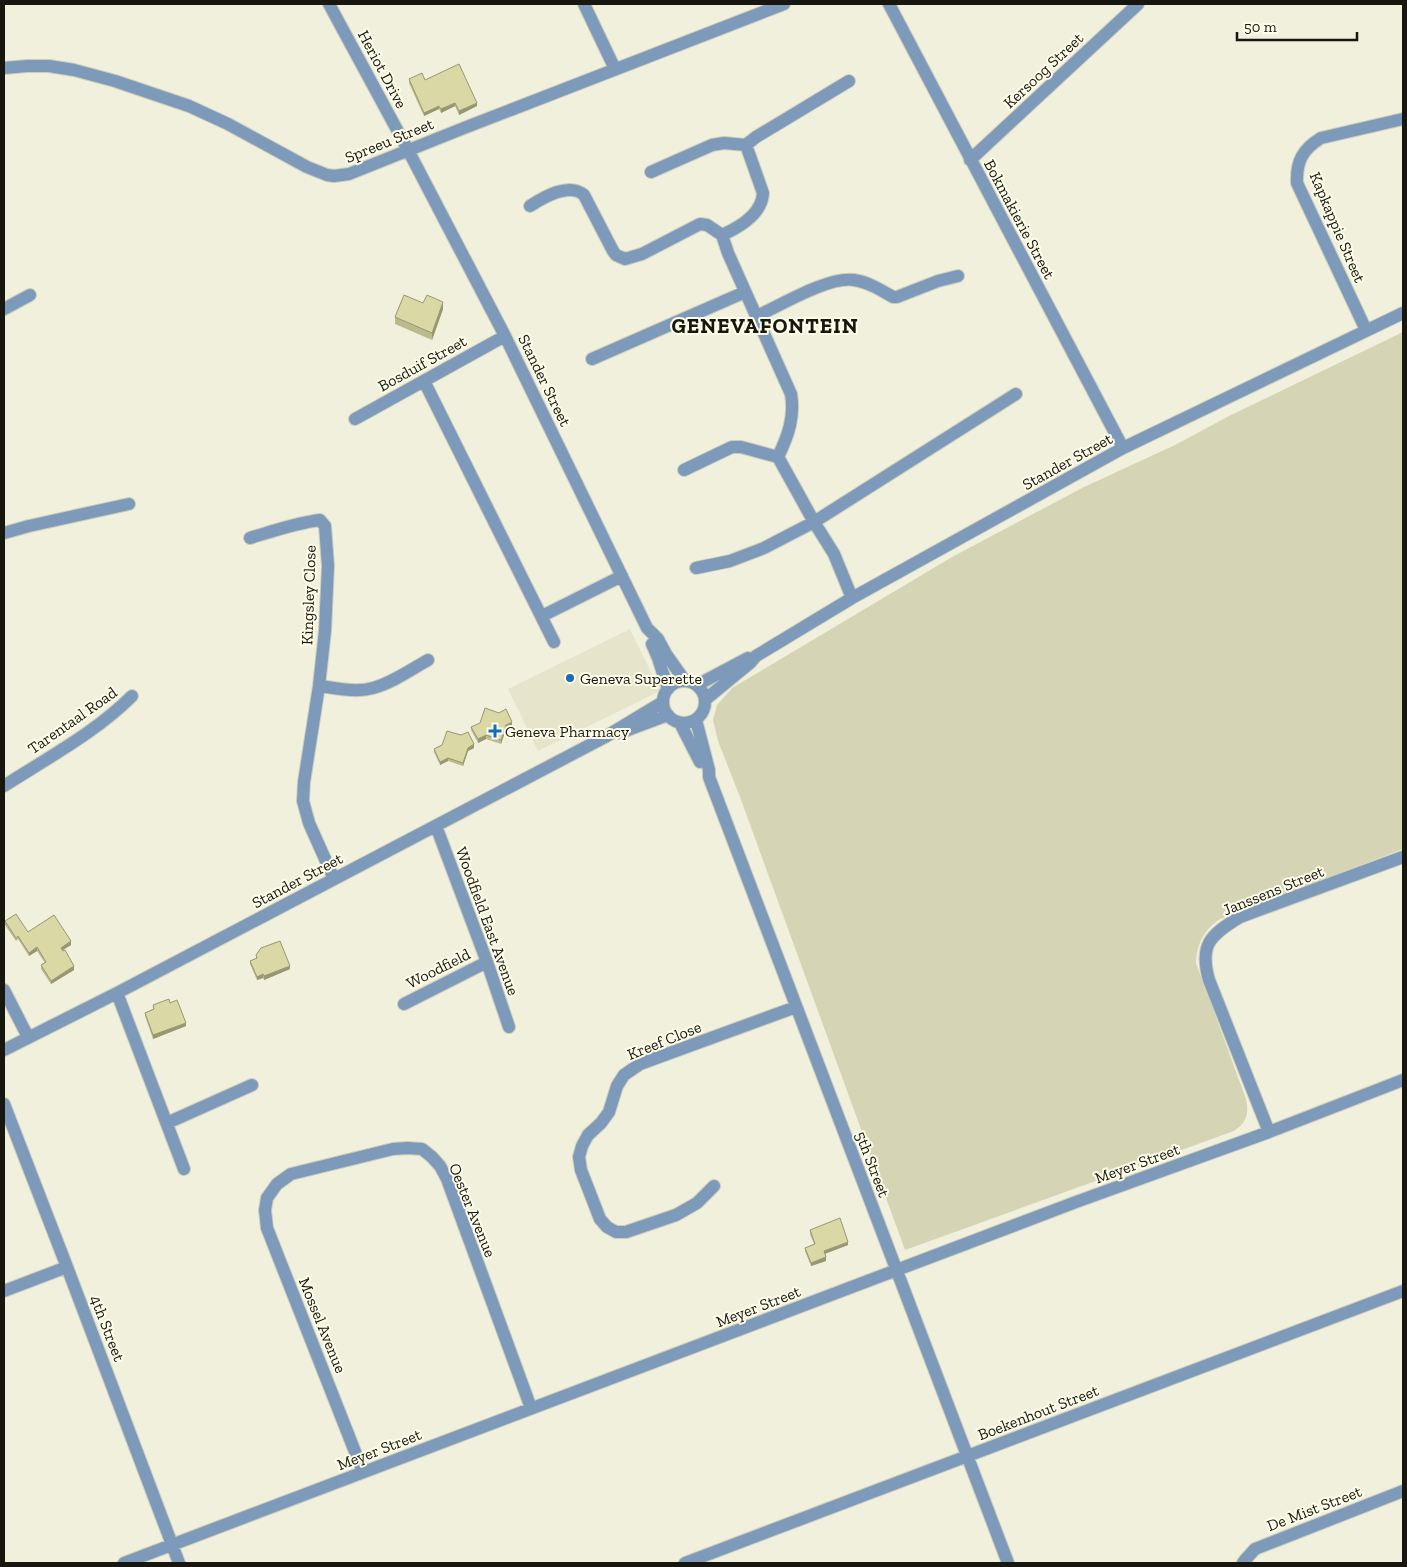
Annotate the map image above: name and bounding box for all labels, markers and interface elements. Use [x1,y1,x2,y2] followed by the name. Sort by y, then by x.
[1237,10,1357,42] scale bar
[1244,18,1277,36] text: 50 m
[354,27,411,112] street label: Heriot Drive
[999,29,1087,112] street label: Kersoog Street
[342,114,436,167] street label: Spreeu Street
[980,156,1059,282] street label: Bokmakierie Street
[1306,169,1369,285] street label: Kapkappie Street
[671,313,859,338] district label: GENEVAFONTEIN
[375,331,470,396] street label: Bosduif Street
[514,331,575,429] street label: Stander Street
[1019,429,1116,494] street label: Stander Street
[297,545,320,645] street label: Kingsley Close
[580,669,702,688] place label: Geneva Superette
[564,672,576,684] marker: Geneva Superette
[24,683,121,758] street label: Tarentaal Road
[505,722,630,741] place label: Geneva Pharmacy
[489,725,501,737] marker: Geneva Pharmacy
[452,844,523,998] street label: Woodfield East Avenue
[249,849,346,912] street label: Stander Street
[1220,862,1327,919] street label: Janssens Street
[403,944,474,993] street label: Woodfield
[624,1017,704,1064] street label: Kreef Close
[851,1129,894,1200] street label: 5th Street
[1092,1139,1182,1188] street label: Meyer Street
[445,1160,500,1260] street label: Oester Avenue
[295,1275,350,1376] street label: Mossel Avenue
[713,1282,803,1331] street label: Meyer Street
[86,1292,129,1364] street label: 4th Street
[975,1381,1101,1444] street label: Boekenhout Street
[334,1425,424,1474] street label: Meyer Street
[1264,1482,1364,1535] street label: De Mist Street

